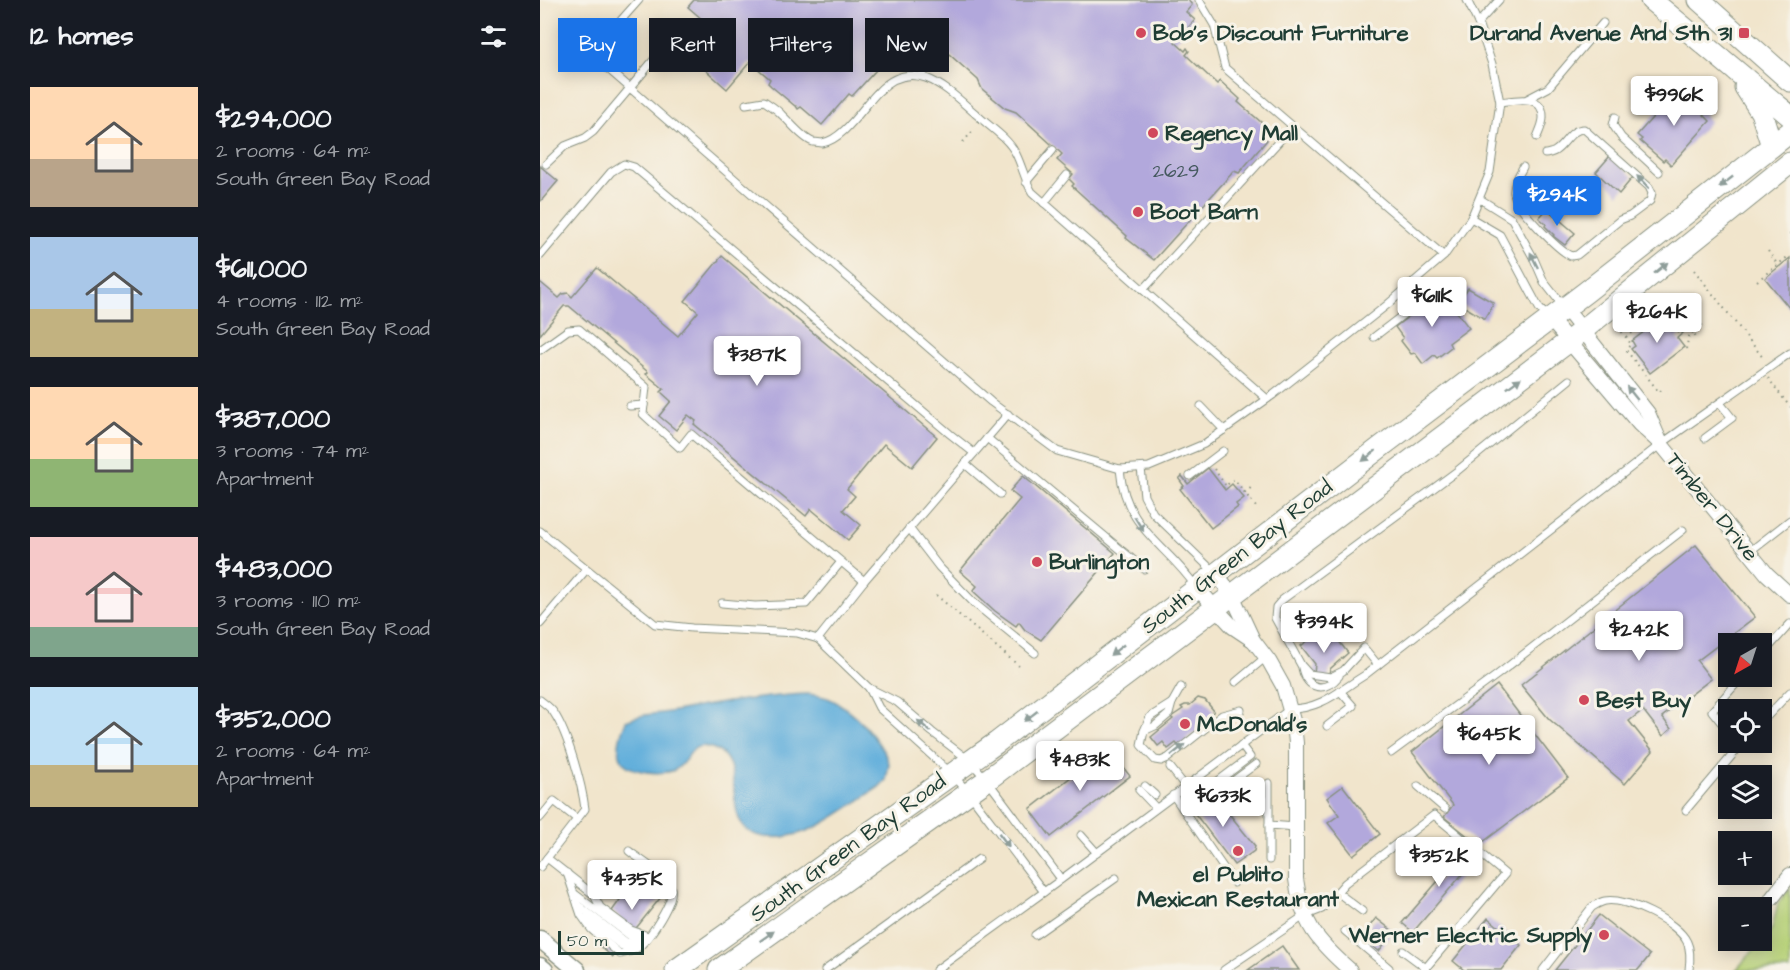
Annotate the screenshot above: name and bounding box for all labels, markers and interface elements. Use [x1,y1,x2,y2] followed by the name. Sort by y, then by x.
[30,18,133,54] text: 12 homes
[558,18,637,72] chip: Buy
[649,18,736,72] chip: Rent
[748,18,853,72] chip: Filters
[865,18,949,72] chip: New
[1153,18,1409,49] place label: Bob's Discount Furniture
[1470,18,1732,49] place label: Durand Avenue And Sth 31
[477,20,510,53] icon: filters
[1134,26,1148,40] marker: Bob's Discount Furniture
[1737,26,1751,40] marker: Durand Avenue And Sth 31
[1632,76,1716,127] pin: $996K
[1645,81,1703,109] text: $996K
[216,101,332,137] text: $294,000
[78,111,150,183] icon: home
[1165,118,1298,151] place label: Regency Mall
[1146,126,1160,140] marker: Regency Mall
[216,137,371,165] text: 2 rooms · 64 m²
[1153,157,1199,185] house number: 2629
[216,165,430,193] text: South Green Bay Road
[1636,175,1651,189] one-way arrow
[1718,175,1734,188] one-way arrow
[1515,176,1599,227] pin: $294K
[1527,181,1587,209] text: $294K
[1150,197,1258,228] place label: Boot Barn
[1131,205,1145,219] marker: Boot Barn
[216,251,307,287] text: $611,000
[1529,251,1538,268] one-way arrow
[78,261,150,333] icon: home
[1653,262,1668,275] one-way arrow
[1390,277,1474,328] pin: $611K
[1412,282,1452,310] text: $611K
[216,287,363,315] text: 4 rooms · 112 m²
[1615,293,1699,344] pin: $264K
[1627,298,1687,326] text: $264K
[216,315,430,343] text: South Green Bay Road
[715,336,799,387] pin: $387K
[728,341,786,369] text: $387K
[1505,377,1521,389] one-way arrow
[1626,385,1639,401] one-way arrow
[216,401,330,437] text: $387,000
[78,411,150,483] icon: home
[216,437,369,465] text: 3 rooms · 74 m²
[1658,446,1766,568] street label: Timber Drive
[1361,449,1377,462] one-way arrow
[216,465,314,493] text: Apartment
[1135,472,1340,643] street label: South Green Bay Road
[1133,516,1144,532] one-way arrow
[1049,547,1149,579] place label: Burlington
[216,551,332,587] text: $483,000
[1030,555,1044,569] marker: Burlington
[78,561,150,633] icon: home
[216,587,361,615] text: 3 rooms · 110 m²
[1282,603,1366,654] pin: $394K
[1295,608,1353,636] text: $394K
[1597,611,1681,662] pin: $242K
[216,615,430,643] text: South Green Bay Road
[1609,616,1669,644] text: $242K
[1718,633,1772,687] north arrow
[1718,633,1772,951] map controls
[1109,643,1125,656] one-way arrow
[1596,685,1692,718] place label: Best Buy
[1577,693,1591,707] marker: Best Buy
[1718,699,1772,753] button: locate
[216,701,331,737] text: $352,000
[1023,709,1039,722] one-way arrow
[1197,709,1307,740] place label: McDonald's
[78,711,150,783] icon: home
[1447,715,1531,766] pin: $645K
[1178,717,1192,731] marker: McDonald's
[916,719,932,732] one-way arrow
[1457,720,1521,748] text: $645K
[216,737,371,765] text: 2 rooms · 64 m²
[1038,741,1122,792] pin: $483K
[1170,743,1186,756] one-way arrow
[1050,746,1110,774] text: $483K
[216,765,314,793] text: Apartment
[1718,765,1772,819] button: layers
[744,766,953,931] street label: South Green Bay Road
[1181,777,1265,828] pin: $633K
[1195,782,1251,810] text: $633K
[998,831,1010,847] one-way arrow
[1718,831,1772,885] button: +
[1397,837,1481,888] pin: $352K
[1409,842,1469,870] text: $352K
[1231,844,1245,858] marker: el Publito Mexican Restaurant
[1137,859,1340,915] place label: el Publito Mexican Restaurant
[590,860,674,911] pin: $435K
[601,865,663,893] text: $435K
[1718,897,1772,951] button: −
[1348,920,1593,953] place label: Werner Electric Supply
[558,928,644,956] scale bar
[1597,928,1611,942] marker: Werner Electric Supply
[567,930,607,952] text: 50 m
[759,930,775,942] one-way arrow

